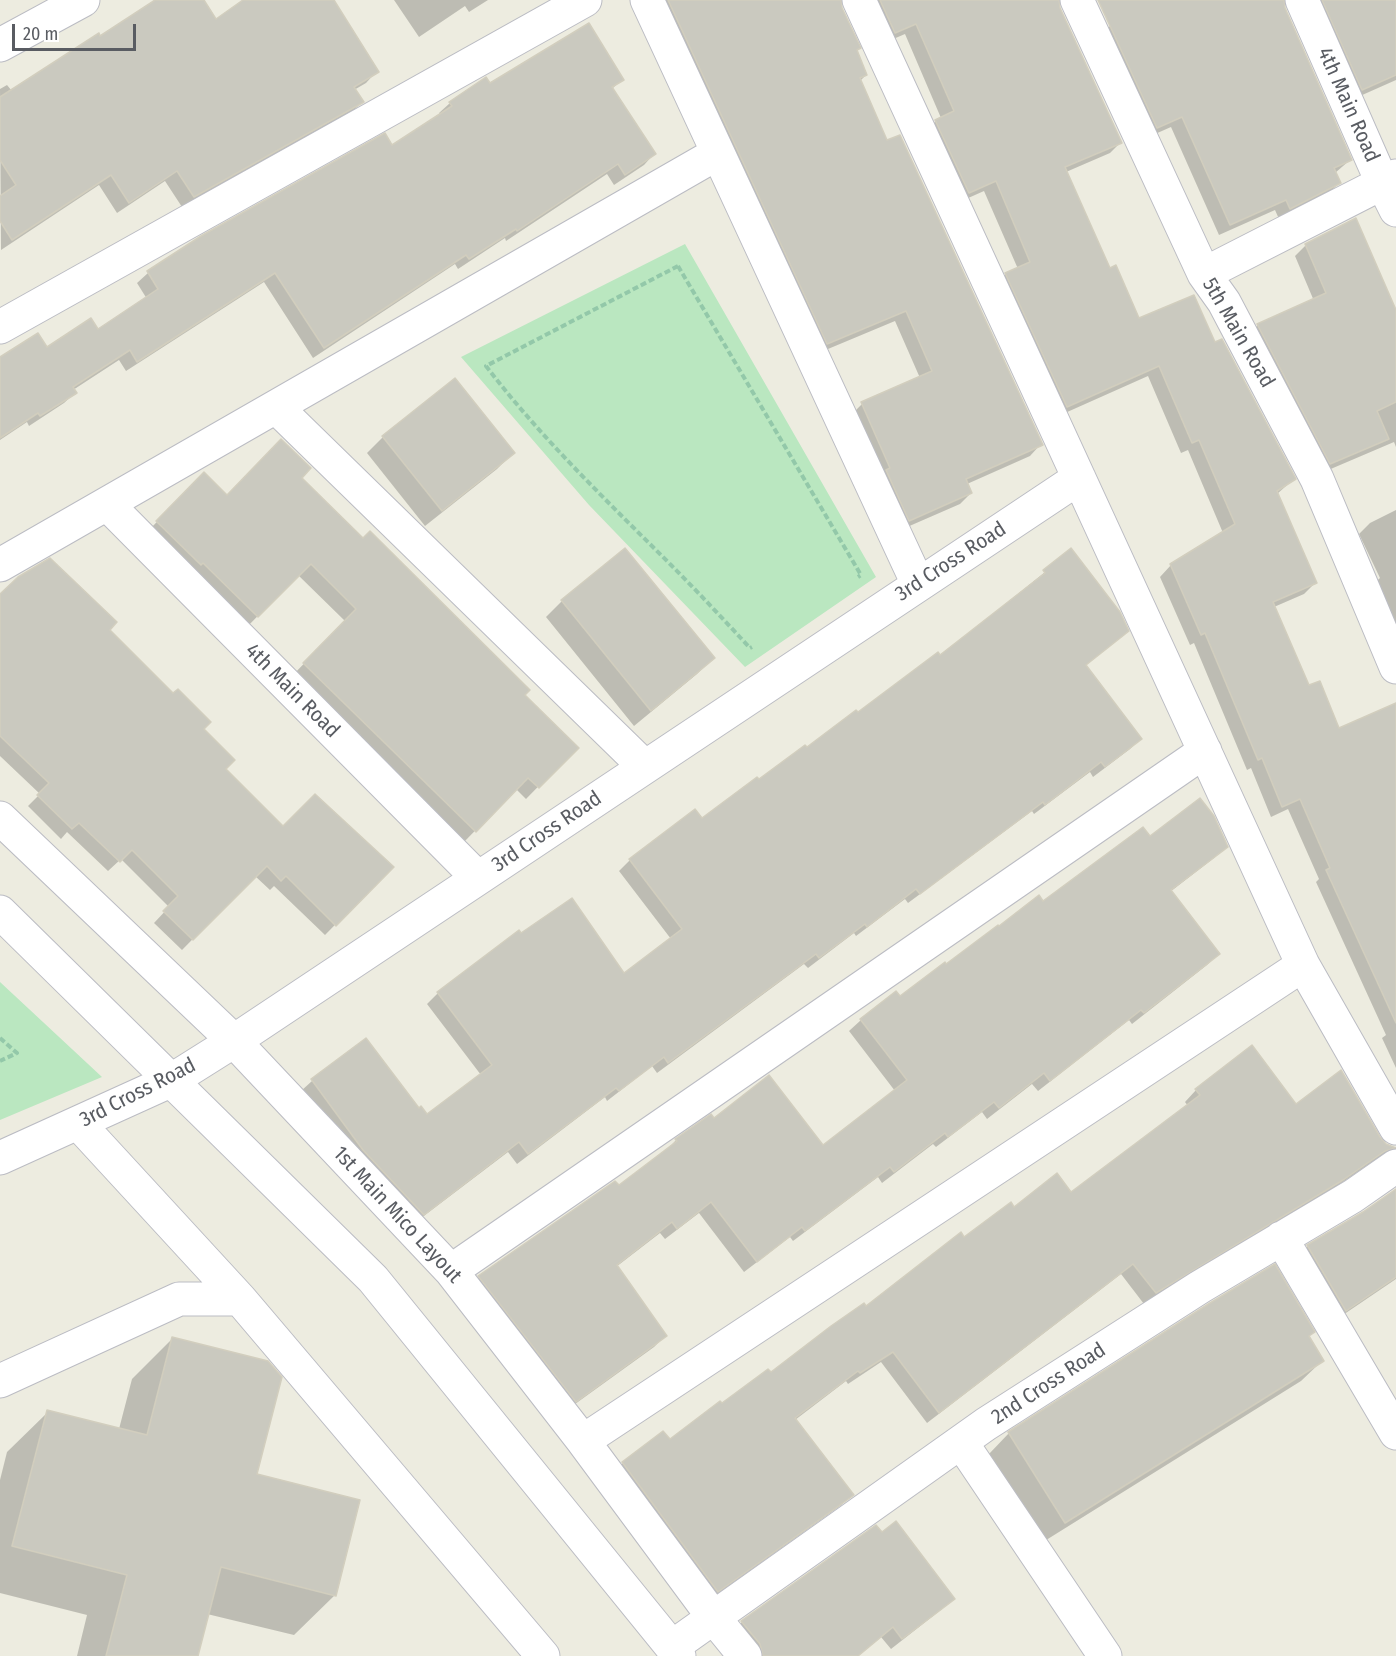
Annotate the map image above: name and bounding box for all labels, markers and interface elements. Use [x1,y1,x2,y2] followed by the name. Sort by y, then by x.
[15,12,140,50] scale bar
[23,23,58,45] text: 20 m
[1311,44,1385,166] street label: 4th Main Road
[1196,274,1280,392] street label: 5th Main Road
[891,517,1011,607] street label: 3rd Cross Road
[240,639,344,743] street label: 4th Main Road
[487,786,607,878] street label: 3rd Cross Road
[76,1053,200,1133] street label: 3rd Cross Road
[327,1141,467,1289] street label: 1st Main Mico Layout
[987,1338,1111,1430] street label: 2nd Cross Road

